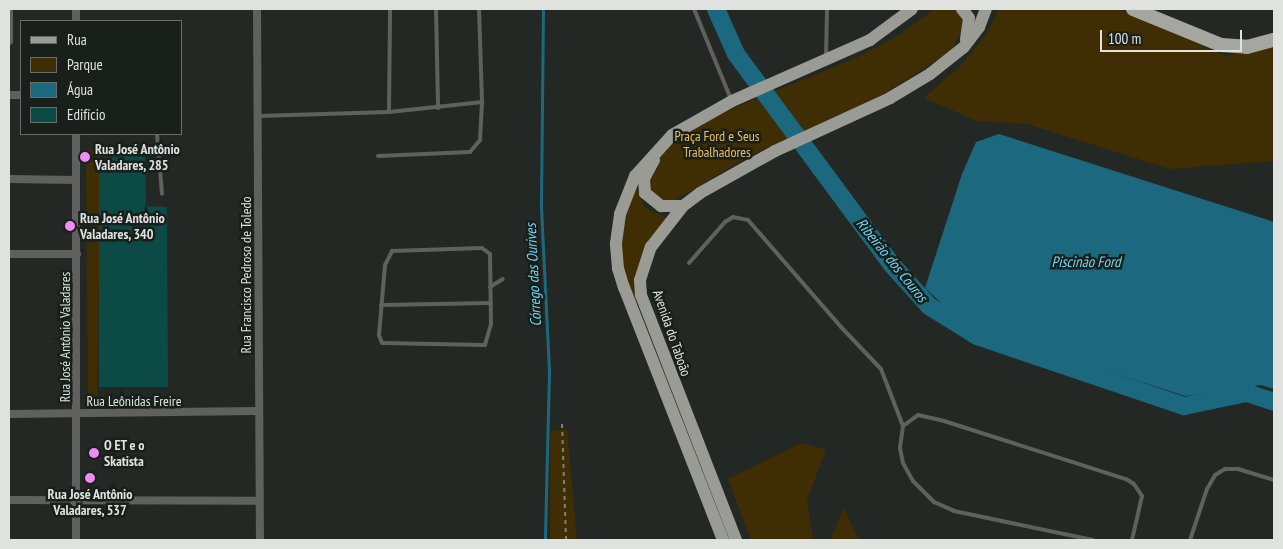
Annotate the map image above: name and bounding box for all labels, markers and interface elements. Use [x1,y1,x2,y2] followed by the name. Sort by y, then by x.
[20,20,182,135] legend
[1103,20,1246,52] scale bar
[1108,29,1141,48] text: 100 m
[67,30,87,49] text: Rua
[67,55,103,74] text: Parque
[67,80,93,99] text: Água
[67,105,105,124] text: Edifício
[675,128,759,160] park label: Praça Ford e Seus Trabalhadores
[95,141,180,174] place label: Rua José Antônio Valadares, 285
[79,151,91,163] marker: Rua José Antônio Valadares, 285
[238,196,254,354] street label: Rua Francisco Pedroso de Toledo
[80,210,165,242] place label: Rua José Antônio Valadares, 340
[853,215,931,305] water label: Ribeirão dos Couros
[64,220,76,232] marker: Rua José Antônio Valadares, 340
[521,223,545,327] water label: Córrego das Ourives
[1051,253,1121,271] water label: Piscinão Ford
[57,271,73,403] street label: Rua José Antônio Valadares
[649,287,695,379] street label: Avenida do Taboão
[87,393,181,409] street label: Rua Leônidas Freire
[104,437,145,470] place label: O ET e o Skatista
[88,447,100,459] marker: O ET e o Skatista
[84,472,96,484] marker: Rua José Antônio Valadares, 537
[47,486,133,518] place label: Rua José Antônio Valadares, 537

